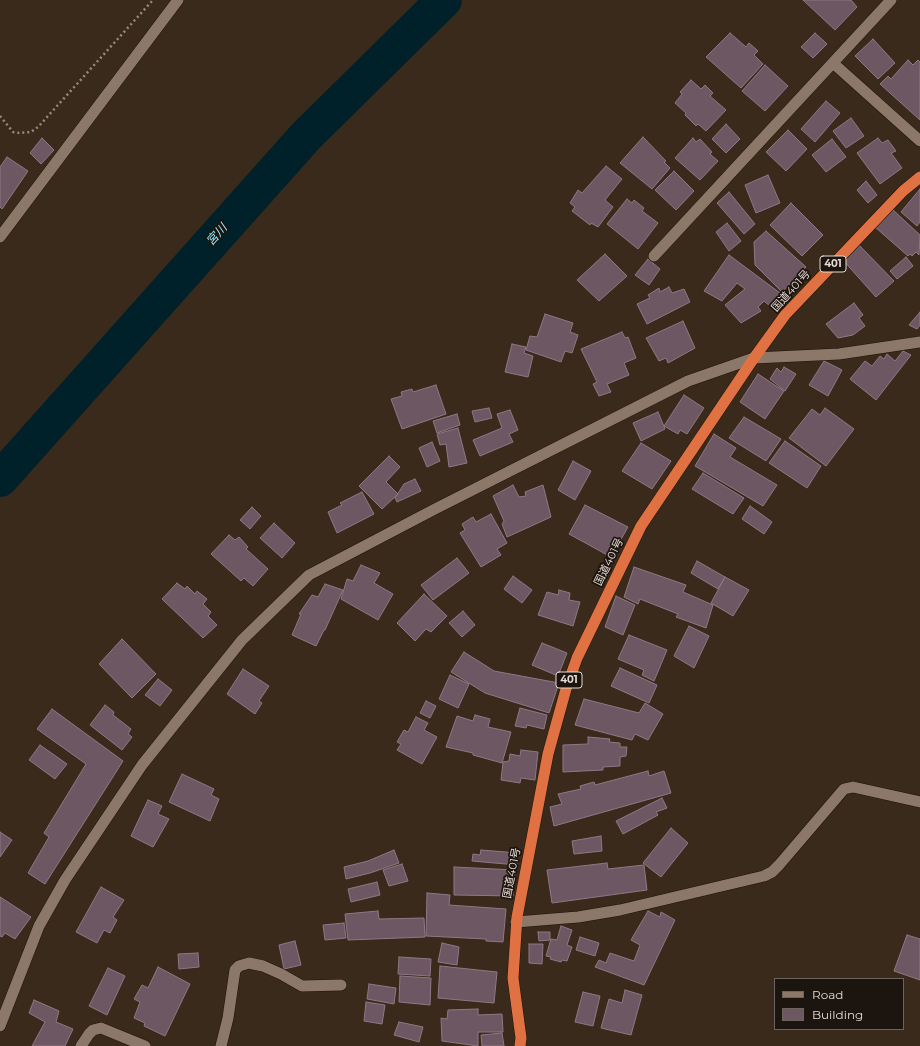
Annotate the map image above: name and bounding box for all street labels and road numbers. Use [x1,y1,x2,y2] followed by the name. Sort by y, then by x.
[820,256,846,272] road number: 401
[769,267,813,315] street label: 国道401号
[592,536,626,588] street label: 国道401号
[556,672,582,688] road number: 401
[501,846,523,900] street label: 国道401号

